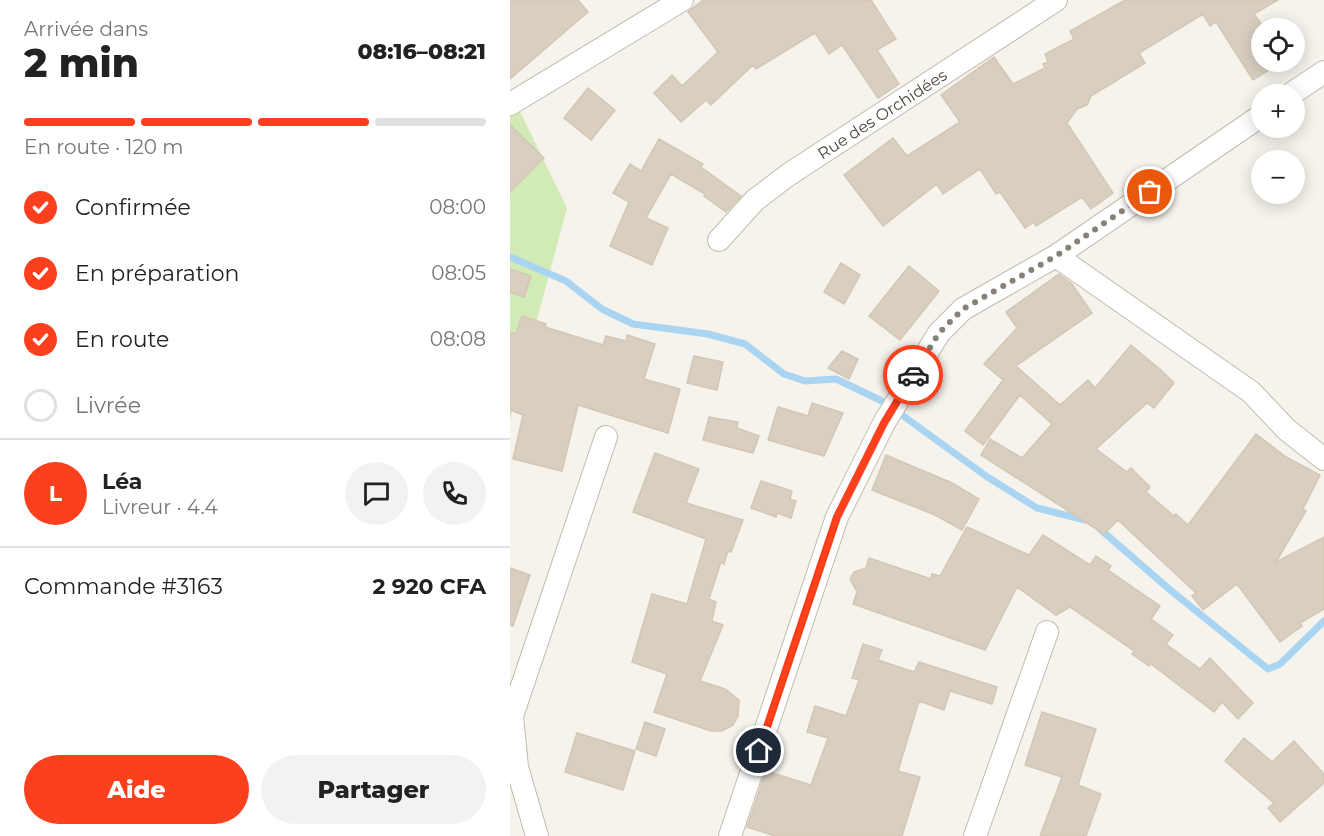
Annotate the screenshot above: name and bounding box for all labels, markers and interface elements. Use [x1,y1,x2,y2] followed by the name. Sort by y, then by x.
[24,17,148,41] text: Arrivée dans
[1251,18,1305,204] map controls
[1251,18,1305,72] button: locate
[358,38,486,65] text: 08:16–08:21
[24,39,139,87] text: 2 min
[814,65,951,163] street label: Rue des Orchidées
[1251,84,1305,138] button: +
[24,135,183,159] text: En route · 120 m
[1251,150,1305,204] button: −
[1124,166,1175,217] pin
[1133,175,1166,208] icon: bag
[24,191,57,224] icon: check
[75,194,191,221] text: Confirmée
[429,195,486,219] text: 08:00
[24,257,57,290] icon: check
[75,260,239,287] text: En préparation
[431,261,486,285] text: 08:05
[24,323,57,356] icon: check
[75,326,169,353] text: En route
[430,327,486,351] text: 08:08
[883,345,943,405] courier
[897,359,930,392] icon: car
[75,392,141,419] text: Livrée
[345,462,408,525] button: chat
[423,462,486,525] button: phone
[102,468,142,495] text: Léa
[49,480,62,507] text: L
[102,495,218,519] text: Livreur · 4.4
[24,573,223,600] text: Commande #3163
[373,573,486,600] text: 2 920 CFA
[733,725,784,776] pin
[742,734,775,767] icon: home
[24,755,249,824] button: Aide
[261,755,486,824] button: Partager

